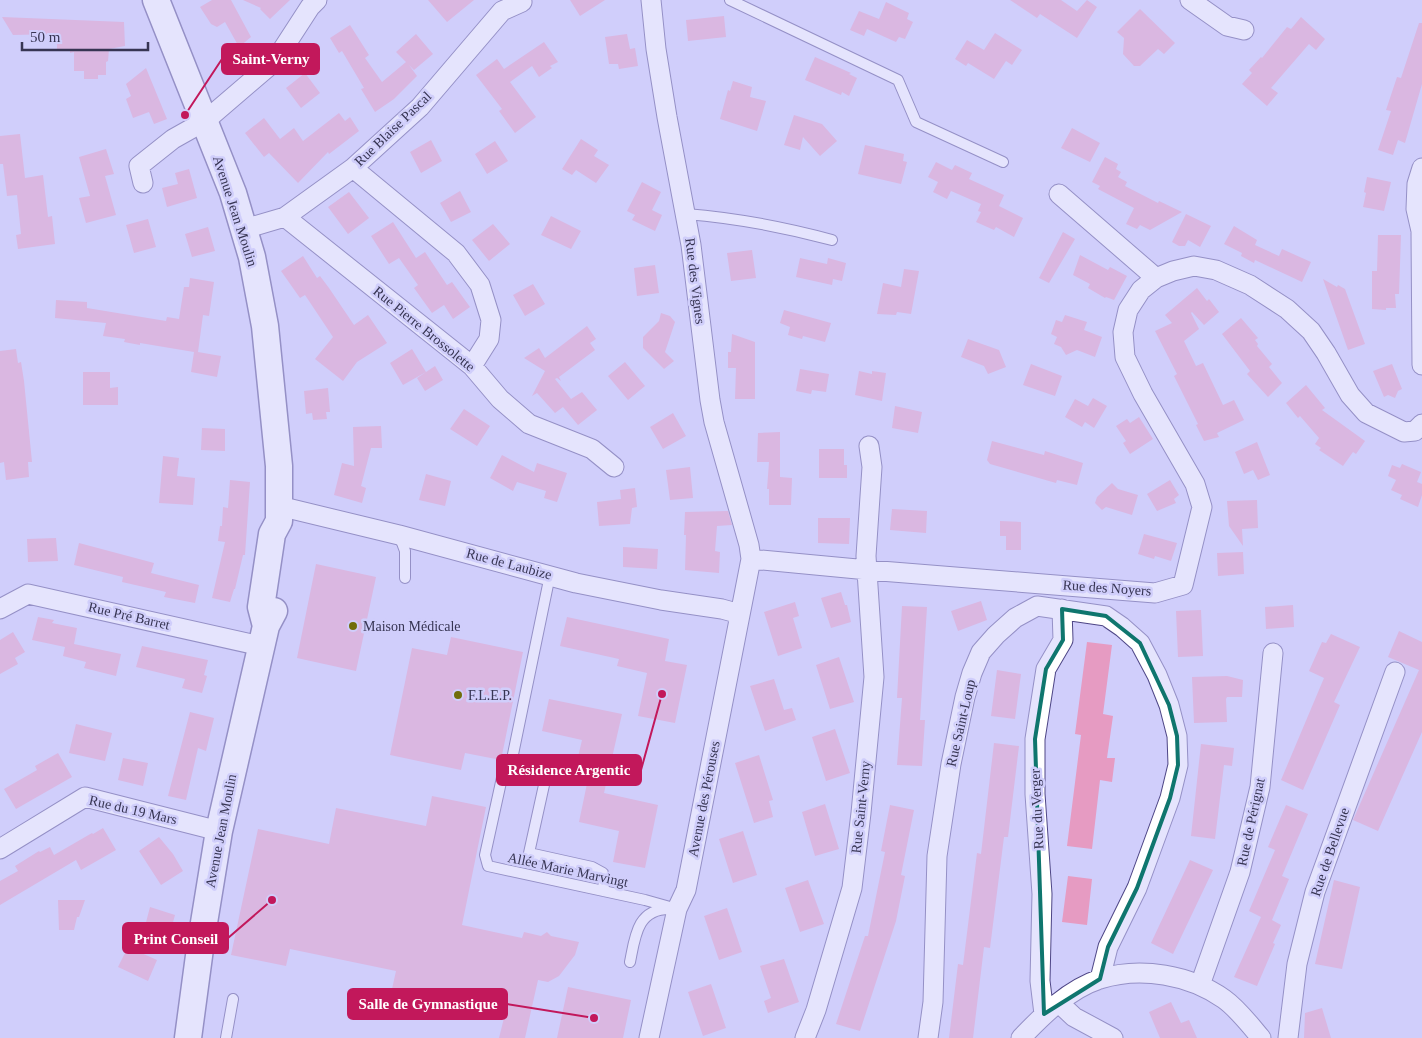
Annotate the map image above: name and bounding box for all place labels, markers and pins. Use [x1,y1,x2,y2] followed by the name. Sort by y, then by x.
[222,44,319,74] callout: Saint-Verny
[363,619,461,634] place label: Maison Médicale
[347,620,359,632] marker: Maison Médicale
[468,688,512,703] place label: F.L.E.P.
[452,689,464,701] marker: F.L.E.P.
[497,755,641,785] callout: Résidence Argentic
[123,923,228,953] callout: Print Conseil
[348,989,507,1019] callout: Salle de Gymnastique

